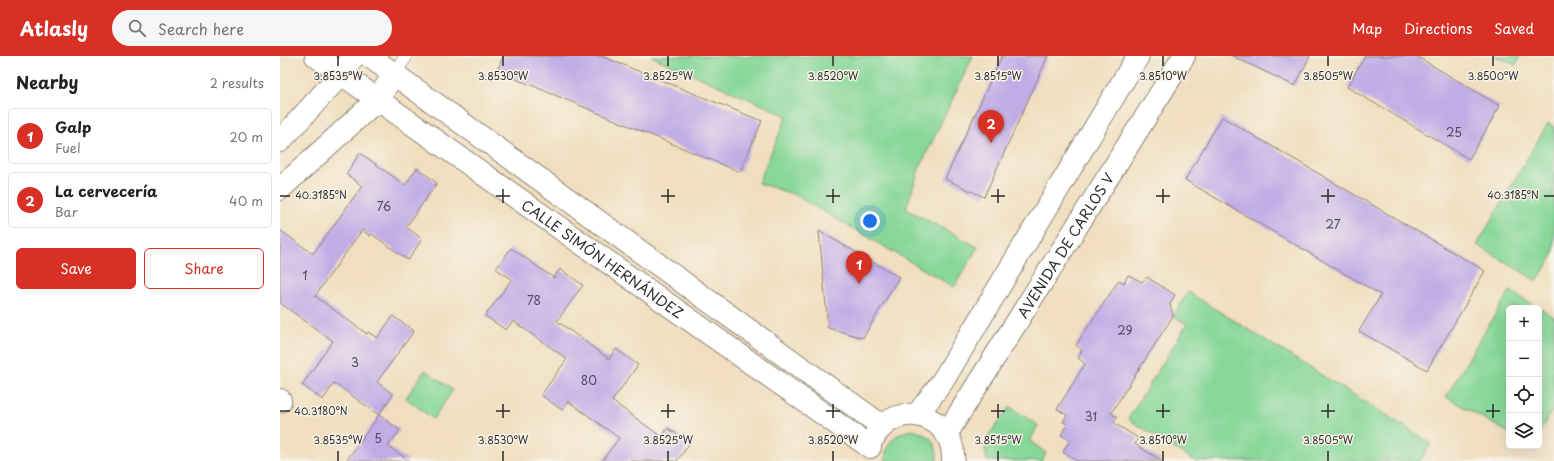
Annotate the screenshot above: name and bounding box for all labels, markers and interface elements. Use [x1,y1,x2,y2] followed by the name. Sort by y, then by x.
[112,10,392,46] search box
[20,14,88,42] text: Atlasly
[126,17,148,39] icon: search
[158,17,244,40] text: Search here
[1352,18,1382,39] text: Map
[1404,18,1472,39] text: Directions
[1494,18,1534,39] text: Saved
[313,68,364,83] text: 3.8535°W
[478,68,529,83] text: 3.8530°W
[643,68,694,83] text: 3.8525°W
[808,68,859,83] text: 3.8520°W
[974,68,1023,83] text: 3.8515°W
[1139,68,1188,83] text: 3.8510°W
[1303,68,1354,83] text: 3.8505°W
[1467,68,1519,83] text: 3.8500°W
[16,69,78,95] text: Nearby
[210,73,264,92] text: 2 results
[978,110,1004,143] pin: 2
[55,115,91,138] text: Galp
[1446,123,1462,141] house number: 25
[27,127,33,146] text: 1
[229,127,263,146] text: 20 m
[55,138,81,157] text: Fuel
[1012,168,1119,322] street label: AVENIDA DE CARLOS V
[55,179,158,202] text: La cervecería
[295,187,347,202] text: 40.3185°N
[1487,187,1539,202] text: 40.3185°N
[25,191,35,210] text: 2
[229,191,263,210] text: 40 m
[518,194,688,323] street label: CALLE SIMÓN HERNÁNDEZ
[377,197,391,215] house number: 76
[55,202,78,221] text: Bar
[860,211,880,231] your location
[1326,215,1341,233] house number: 27
[16,248,136,289] button: Save
[144,248,264,289] button: Share
[846,251,872,284] pin: 1
[302,266,308,284] house number: 1
[527,291,541,309] house number: 78
[1506,305,1542,449] map controls
[1506,305,1542,341] button: +
[1117,321,1133,339] house number: 29
[1506,341,1542,377] button: −
[351,353,359,371] house number: 3
[581,371,597,389] house number: 80
[1506,377,1542,413] button: locate
[294,403,348,418] text: 40.3180°N
[1085,407,1097,425] house number: 31
[1506,413,1542,449] button: layers
[374,429,382,447] house number: 5
[313,432,364,447] text: 3.8535°W
[478,432,529,447] text: 3.8530°W
[643,432,694,447] text: 3.8525°W
[808,432,859,447] text: 3.8520°W
[974,432,1023,447] text: 3.8515°W
[1139,432,1188,447] text: 3.8510°W
[1303,432,1354,447] text: 3.8505°W

